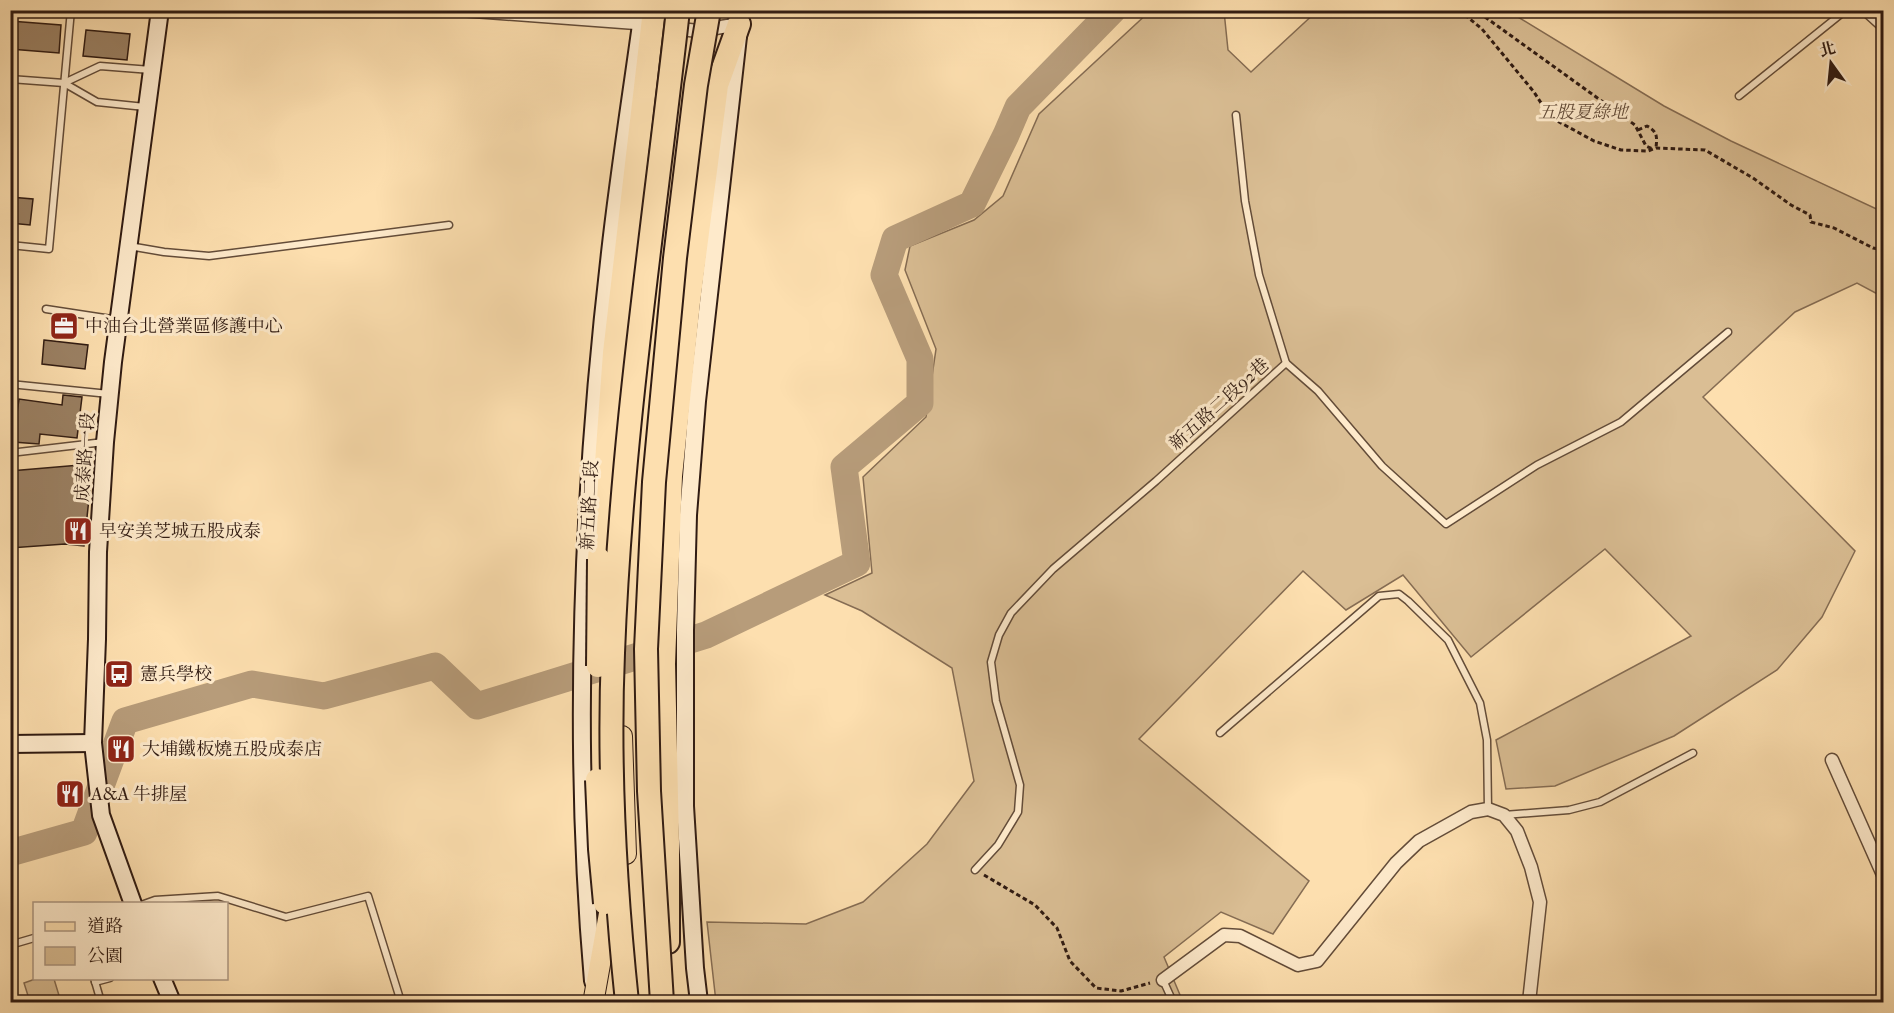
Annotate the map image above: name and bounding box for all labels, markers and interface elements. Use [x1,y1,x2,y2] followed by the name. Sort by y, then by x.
[1801,33,1861,93] north arrow
[1817,38,1837,60] text: 北
[1538,102,1630,123] park label: 五股夏綠地
[48,310,80,342] office icon: 中油台北營業區修護中心
[85,316,283,337] place label: 中油台北營業區修護中心
[1165,354,1273,455] street label: 新五路二段92巷
[72,411,99,503] street label: 成泰路一段
[577,460,602,551] street label: 新五路二段
[62,515,94,547] restaurant icon: 早安美芝城五股成泰
[99,521,261,542] place label: 早安美芝城五股成泰
[103,658,135,690] bus stop icon: 憲兵學校
[140,664,212,685] place label: 憲兵學校
[105,733,137,765] restaurant icon: 大埔鐵板燒五股成泰店
[142,739,322,760] place label: 大埔鐵板燒五股成泰店
[54,778,86,810] restaurant icon: A&A 牛排屋
[90,784,187,805] place label: A&A 牛排屋
[33,902,228,980] legend
[87,916,123,937] text: 道路
[87,946,123,967] text: 公園

